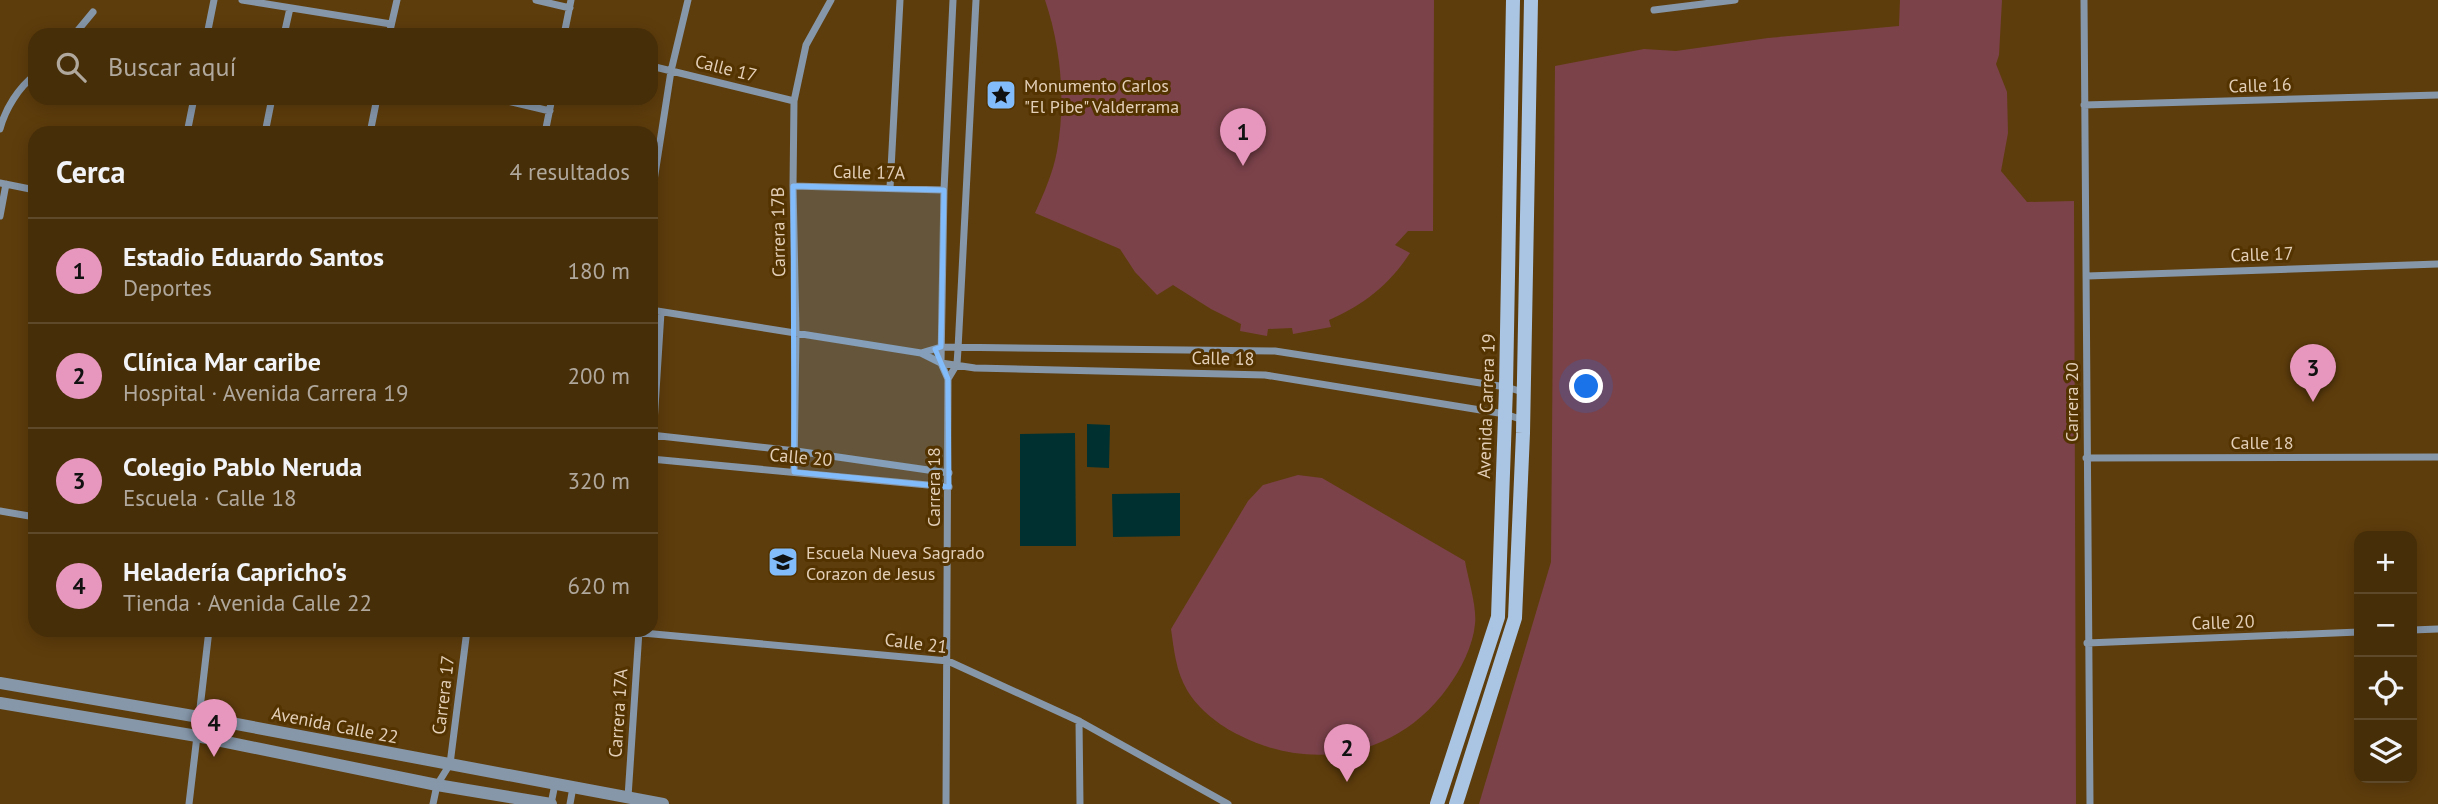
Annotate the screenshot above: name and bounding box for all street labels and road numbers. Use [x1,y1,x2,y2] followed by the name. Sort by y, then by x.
[693,49,759,87] street label: Calle 17
[2228,72,2292,98] street label: Calle 16
[833,160,906,184] street label: Calle 17A
[766,187,790,277] street label: Carrera 17B
[2230,241,2294,267] street label: Calle 17
[1472,333,1500,479] street label: Avenida Carrera 19
[1191,346,1255,370] street label: Calle 18
[2060,362,2083,442] street label: Carrera 20
[2231,431,2293,454] street label: Calle 18
[769,443,834,471] street label: Calle 20
[922,447,945,527] street label: Carrera 18
[2191,609,2255,635] street label: Calle 20
[883,628,949,658] street label: Calle 21
[427,654,459,736] street label: Carrera 17
[603,667,633,758] street label: Carrera 17A
[270,701,400,749] street label: Avenida Calle 22

